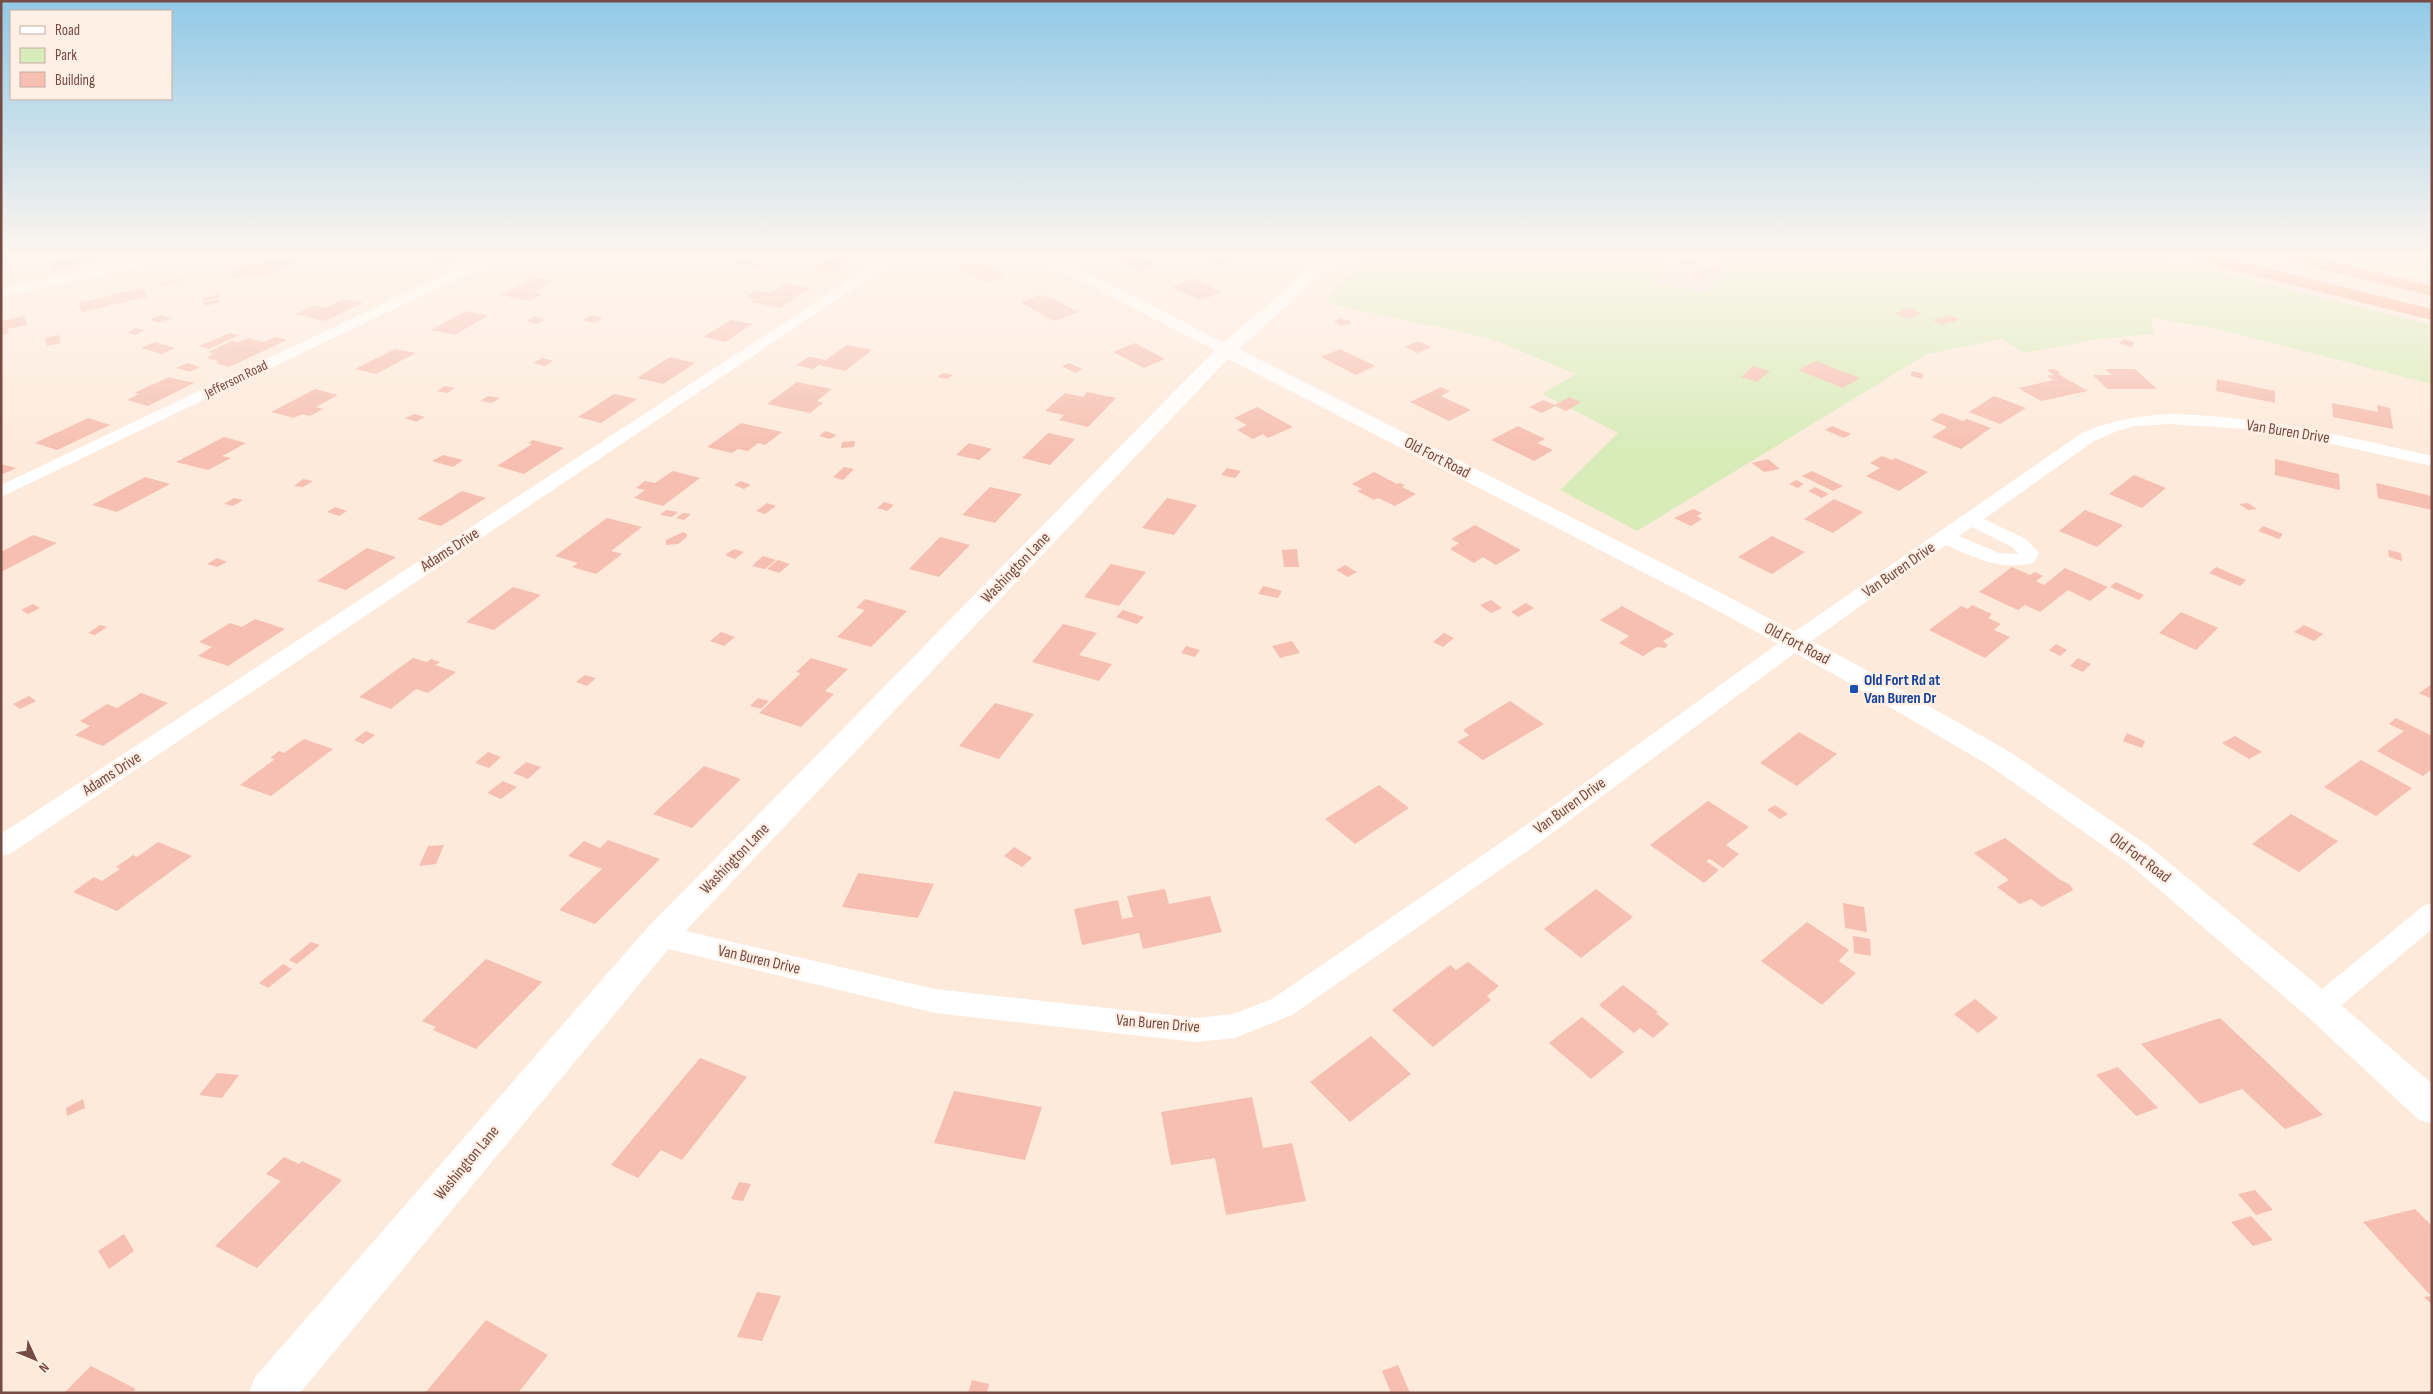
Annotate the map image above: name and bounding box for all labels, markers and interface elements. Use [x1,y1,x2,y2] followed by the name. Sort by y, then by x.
[10,10,172,100] legend
[55,21,80,40] text: Road
[55,46,77,65] text: Park
[55,71,95,90] text: Building
[201,356,270,402] street label: Jefferson Road
[2245,416,2331,448] street label: Van Buren Drive
[1401,433,1473,483] street label: Old Fort Road
[416,524,483,576] street label: Adams Drive
[978,529,1054,607] street label: Washington Lane
[1859,538,1939,602] street label: Van Buren Drive
[1761,619,1833,669] street label: Old Fort Road
[1864,671,1940,708] place label: Old Fort Rd at Van Buren Dr
[1848,683,1860,695] marker: Old Fort Rd at Van Buren Dr
[78,748,145,800] street label: Adams Drive
[1530,774,1610,838] street label: Van Buren Drive
[697,820,773,898] street label: Washington Lane
[2106,829,2174,887] street label: Old Fort Road
[716,941,802,979] street label: Van Buren Drive
[1115,1011,1201,1037] street label: Van Buren Drive
[430,1122,504,1204] street label: Washington Lane
[10,1334,60,1384] north arrow
[35,1359,53,1376] text: N

